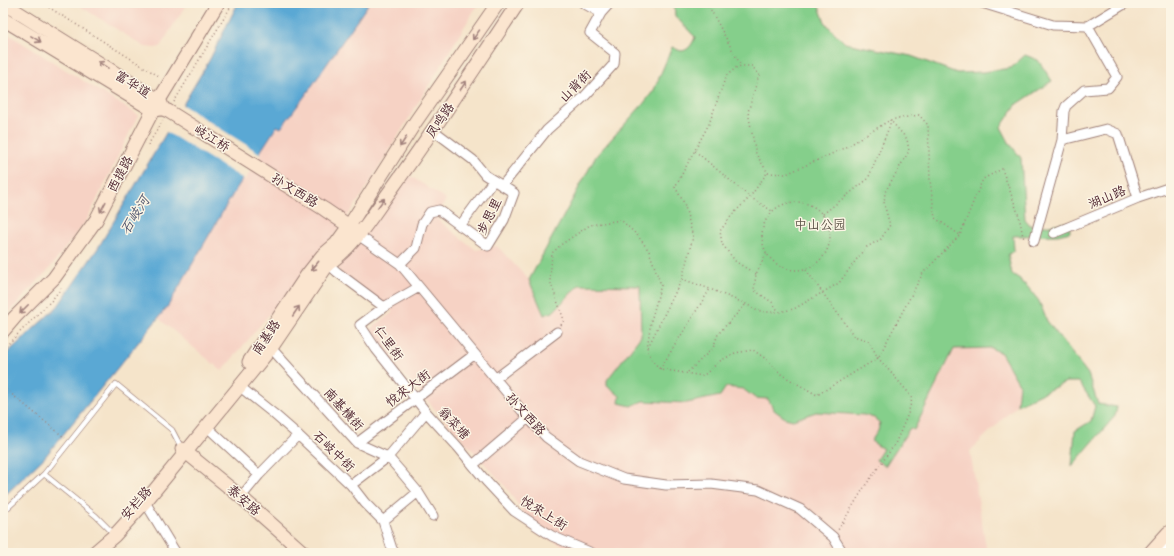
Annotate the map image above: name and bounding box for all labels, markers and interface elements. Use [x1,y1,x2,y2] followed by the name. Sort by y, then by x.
[472,29,480,40] one-way arrow
[30,36,42,44] one-way arrow
[98,61,109,69] one-way arrow
[112,67,154,101] street label: 富华道
[556,67,594,105] street label: 山背街
[459,81,467,92] one-way arrow
[423,100,457,140] street label: 凤鸣路
[191,121,233,155] street label: 岐江桥
[398,136,406,148] one-way arrow
[104,153,136,195] street label: 西提路
[269,170,321,210] street label: 孙文西路
[1086,182,1128,212] street label: 湖山路
[117,191,154,237] water label: 石岐河
[473,195,505,237] street label: 步思里
[377,198,385,209] one-way arrow
[98,200,106,212] one-way arrow
[794,217,846,232] park label: 中山公园
[310,260,319,271] one-way arrow
[19,304,28,314] one-way arrow
[292,306,300,317] one-way arrow
[249,317,283,357] street label: 南基路
[371,323,407,363] street label: 仁里街
[383,366,433,410] street label: 悅來大街
[321,385,367,433] street label: 南基橫街
[503,390,549,438] street label: 孙文西路
[435,404,473,442] street label: 翁菜塘
[310,428,358,474] street label: 石岐中街
[224,482,264,518] street label: 泰安路
[118,483,154,523] street label: 安栏路
[518,493,570,533] street label: 悅來上街

